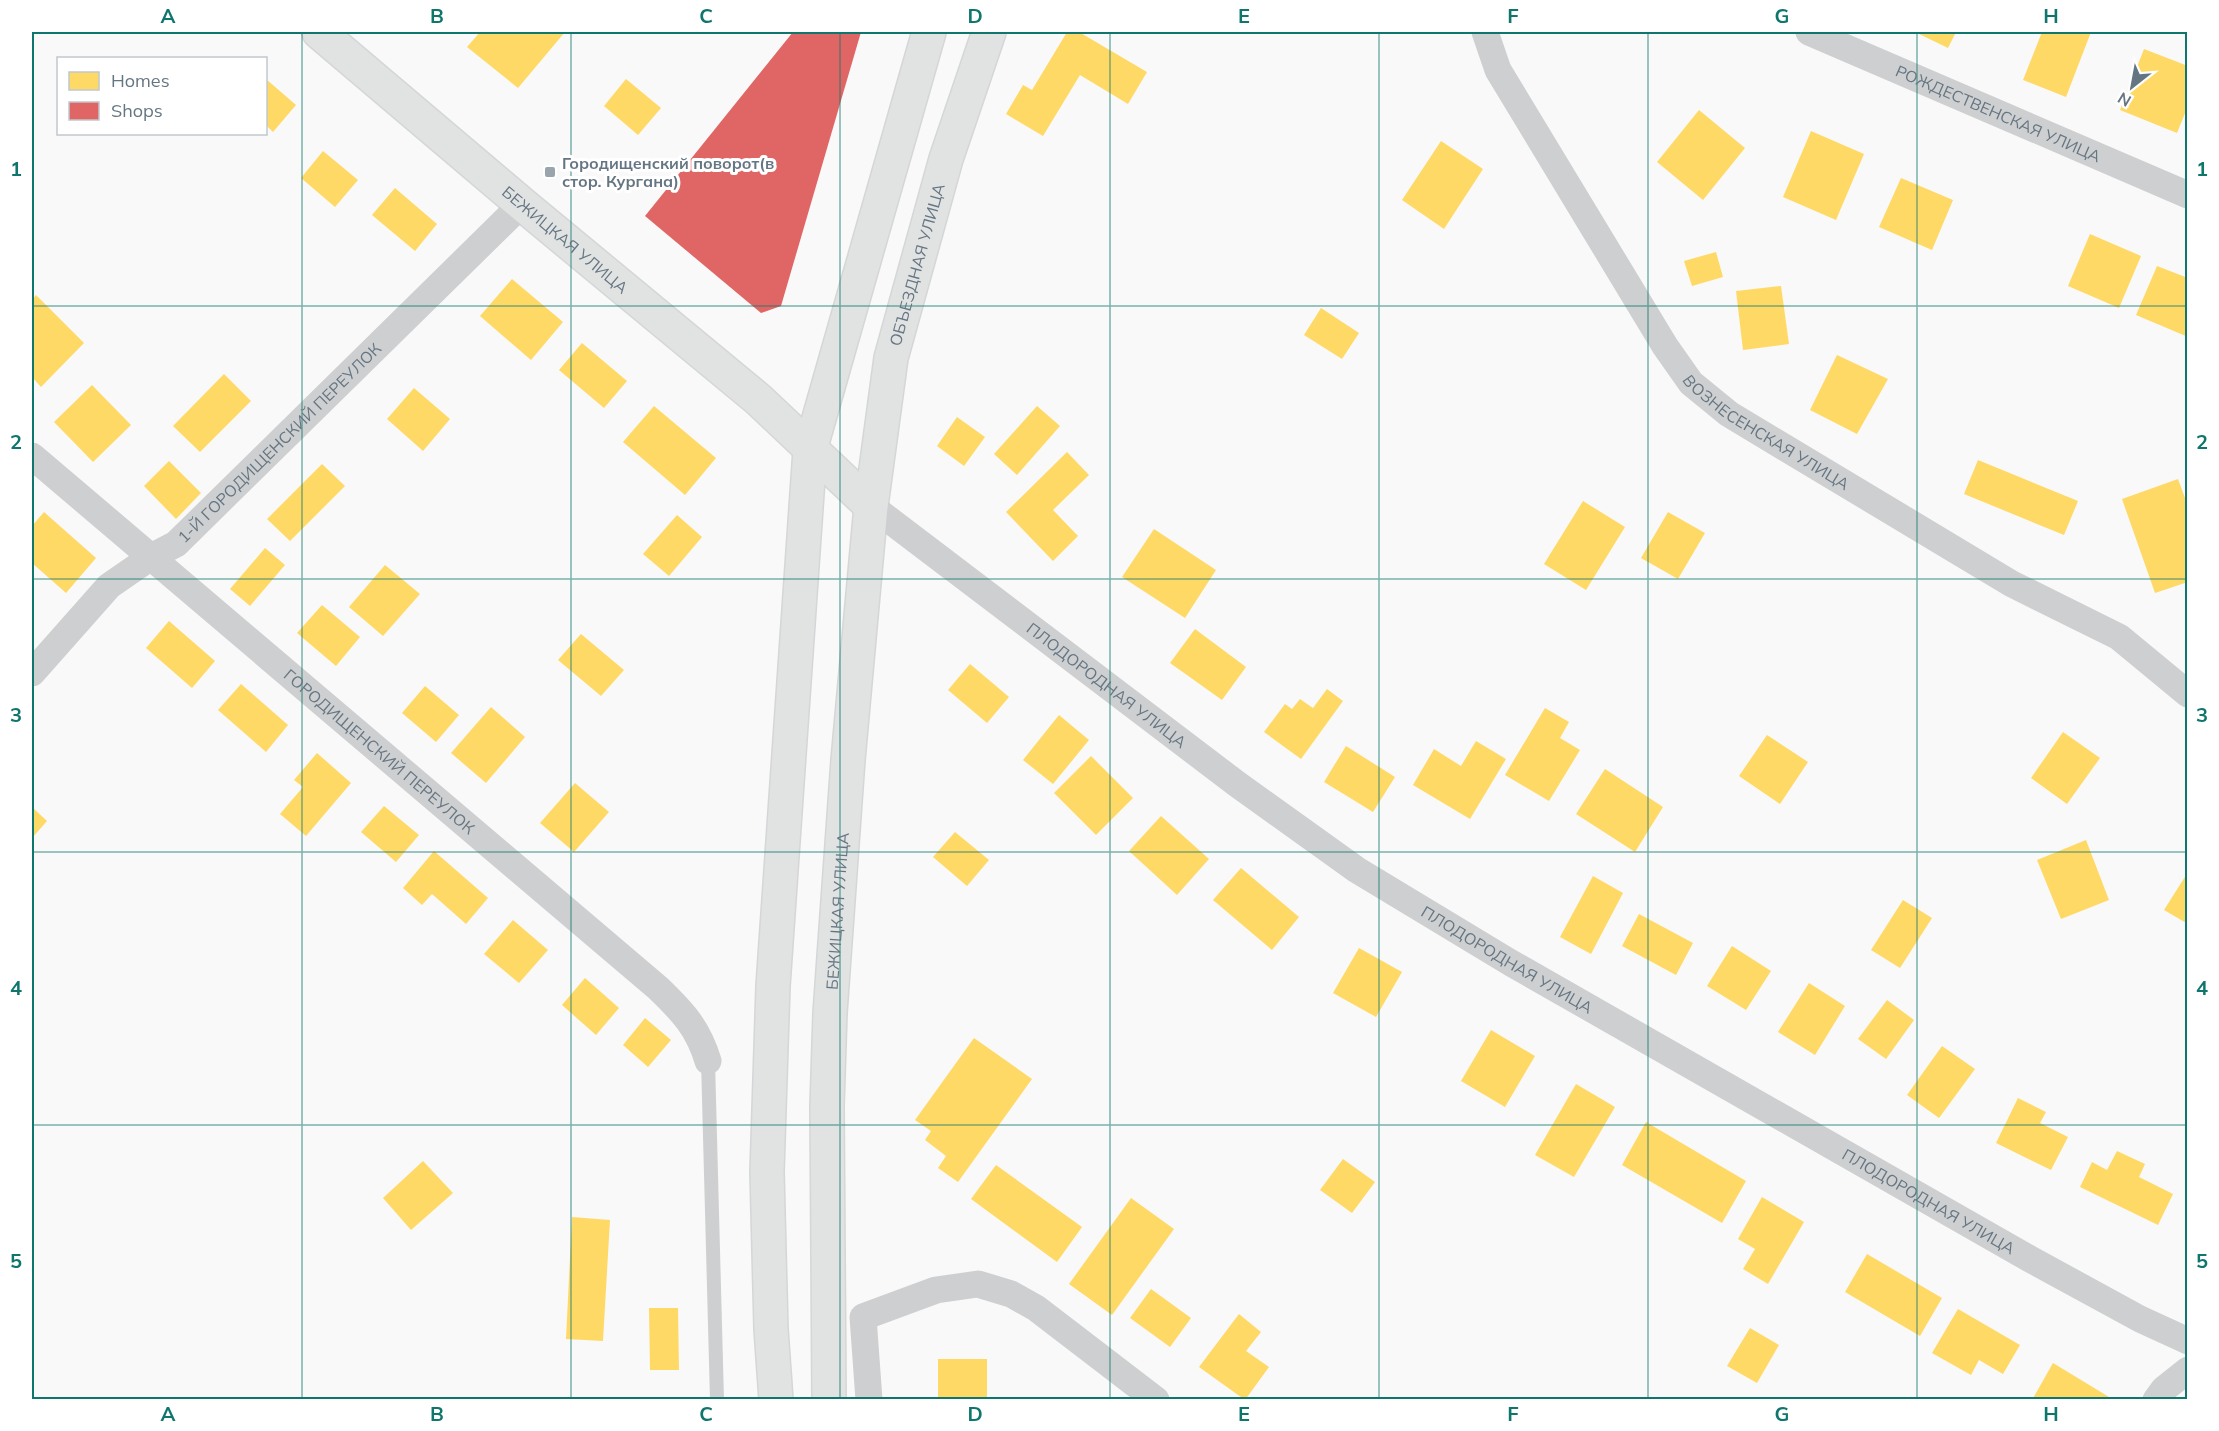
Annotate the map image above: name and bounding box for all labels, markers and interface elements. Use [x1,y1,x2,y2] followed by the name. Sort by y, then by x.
[161,3,176,28] text: A
[430,3,444,28] text: B
[699,3,713,28] text: C
[967,3,983,28] text: D
[1238,3,1250,28] text: E
[1507,3,1519,28] text: F
[1775,3,1789,28] text: G
[2043,3,2059,28] text: H
[57,57,267,135] legend
[2102,57,2162,117] north arrow
[1893,60,2104,166] street label: РОЖДЕСТВЕНСКАЯ УЛИЦА
[111,69,170,92] text: Homes
[2114,88,2135,112] text: N
[111,99,163,122] text: Shops
[562,153,774,191] place label: Городищенский поворот(в стор. Кургана)
[10,156,22,181] text: 1
[2196,156,2208,181] text: 1
[543,165,557,179] marker: Городищенский поворот(в стор. Кургана)
[885,181,949,348] street label: ОБЪЕЗДНАЯ УЛИЦА
[498,182,632,298] street label: БЕЖИЦКАЯ УЛИЦА
[173,338,385,547] street label: 1-Й ГОРОДИЩЕНСКИЙ ПЕРЕУЛОК
[1678,371,1853,494] street label: ВОЗНЕСЕНСКАЯ УЛИЦА
[10,429,22,454] text: 2
[2196,429,2208,454] text: 2
[1023,618,1191,752] street label: ПЛОДОРОДНАЯ УЛИЦА
[280,664,480,838] street label: ГОРОДИЩЕНСКИЙ ПЕРЕУЛОК
[10,702,22,727] text: 3
[2196,702,2208,727] text: 3
[822,832,853,991] street label: БЕЖИЦКАЯ УЛИЦА
[1418,901,1597,1018] street label: ПЛОДОРОДНАЯ УЛИЦА
[10,975,22,1000] text: 4
[2196,975,2208,1000] text: 4
[1839,1144,2019,1258] street label: ПЛОДОРОДНАЯ УЛИЦА
[10,1248,22,1273] text: 5
[2196,1248,2208,1273] text: 5
[161,1401,176,1426] text: A
[430,1401,444,1426] text: B
[699,1401,713,1426] text: C
[967,1401,983,1426] text: D
[1238,1401,1250,1426] text: E
[1507,1401,1519,1426] text: F
[1775,1401,1789,1426] text: G
[2043,1401,2059,1426] text: H

